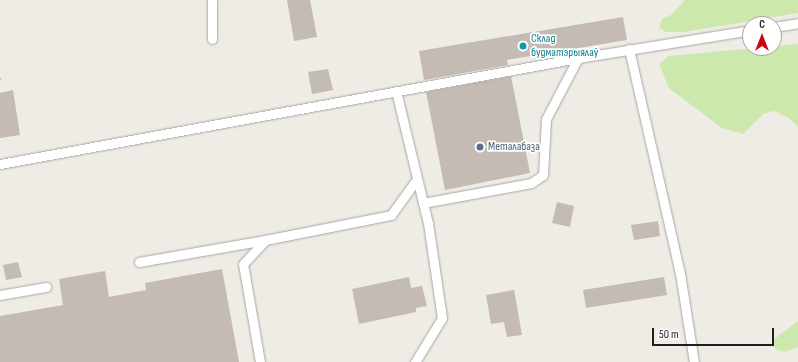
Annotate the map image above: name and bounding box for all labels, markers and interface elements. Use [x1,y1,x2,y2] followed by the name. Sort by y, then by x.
[742,16,782,56] north arrow
[759,18,765,31] text: С
[531,32,598,60] place label: Склад будматэрыялаў
[518,41,528,51] marker: Склад будматэрыялаў
[488,140,540,154] place label: Металабаза
[475,142,485,152] marker: Металабаза
[654,320,776,346] scale bar
[659,327,679,342] text: 50 m

